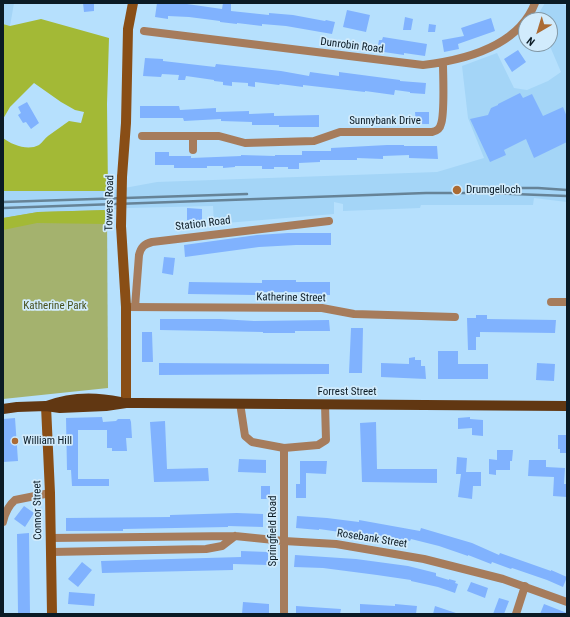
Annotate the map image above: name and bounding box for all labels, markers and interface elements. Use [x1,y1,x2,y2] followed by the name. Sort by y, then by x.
[518,12,558,52] north arrow
[524,34,538,48] text: N
[320,36,384,56] street label: Dunrobin Road
[349,114,421,128] street label: Sunnybank Drive
[103,175,117,231] street label: Towers Road
[466,183,521,197] place label: Drumgelloch
[451,184,463,196] marker: Drumgelloch
[175,214,231,234] street label: Station Road
[256,291,326,305] street label: Katherine Street
[23,299,87,313] park label: Katherine Park
[317,385,377,399] street label: Forrest Street
[23,434,72,448] place label: William Hill
[10,436,20,446] marker: William Hill
[31,480,45,540] street label: Connor Street
[266,496,280,566] street label: Springfield Road
[336,527,408,551] street label: Rosebank Street

